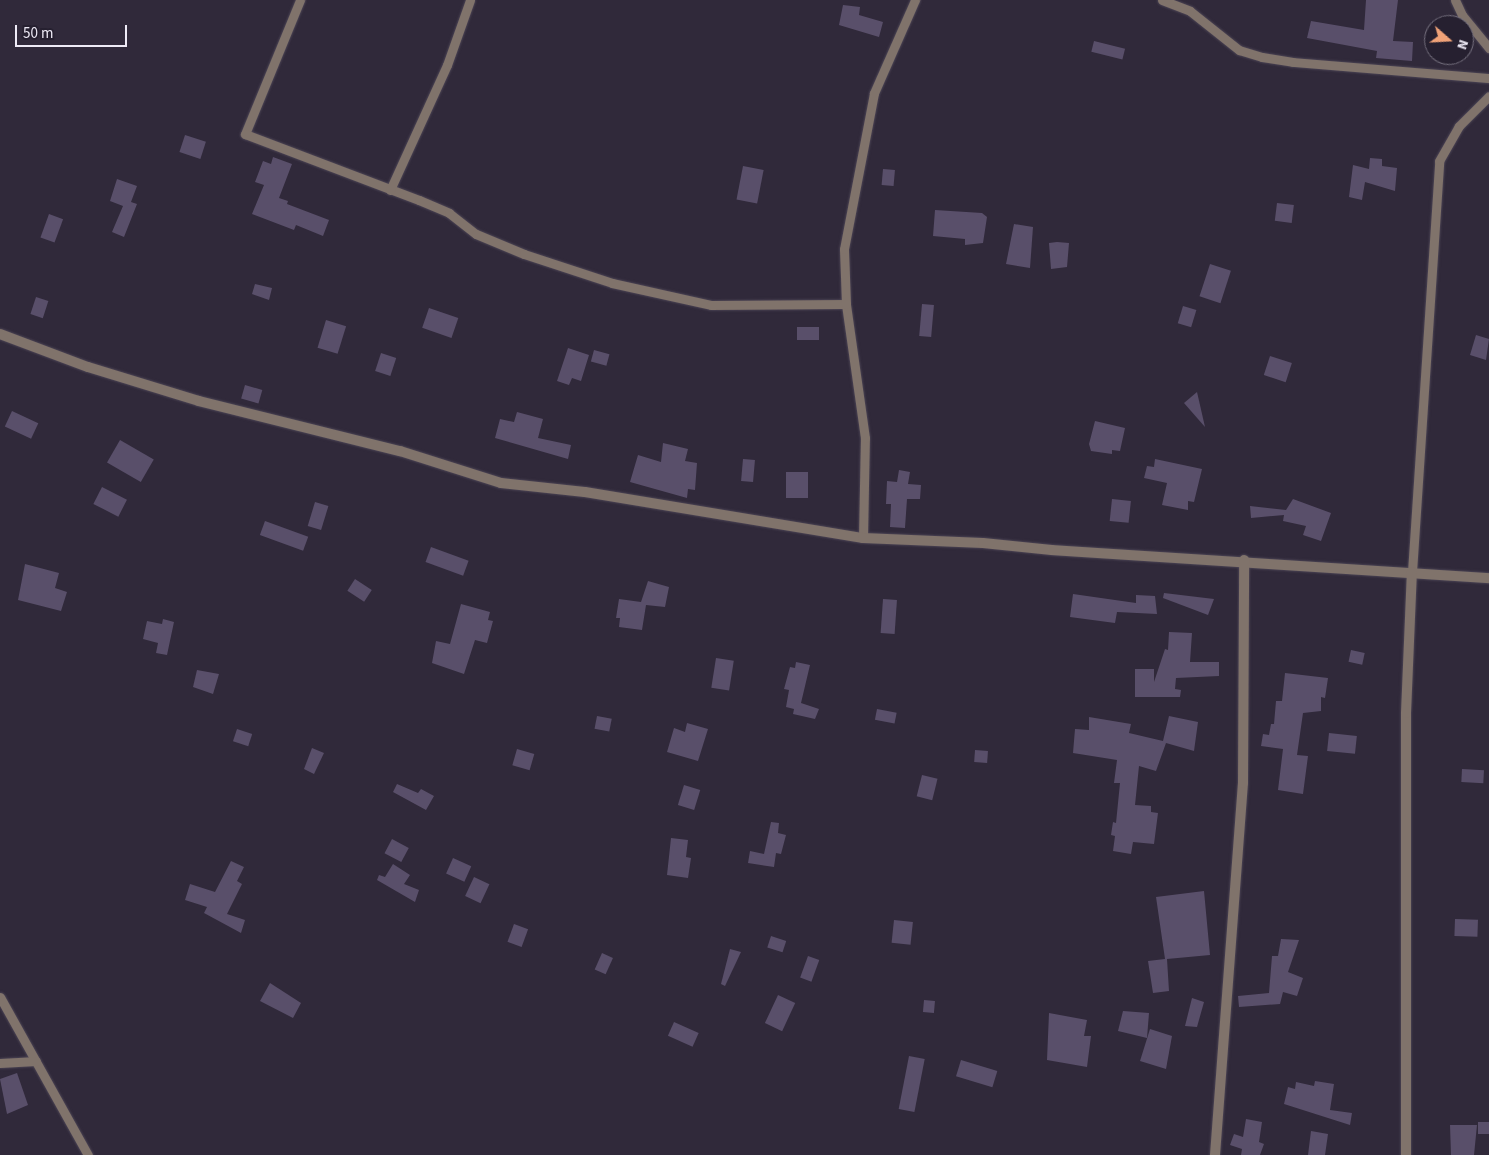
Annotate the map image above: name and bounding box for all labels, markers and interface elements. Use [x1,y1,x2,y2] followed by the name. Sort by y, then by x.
[18,15,130,47] scale bar
[1424,15,1474,65] north arrow
[23,23,53,44] text: 50 m
[1451,37,1473,52] text: N

